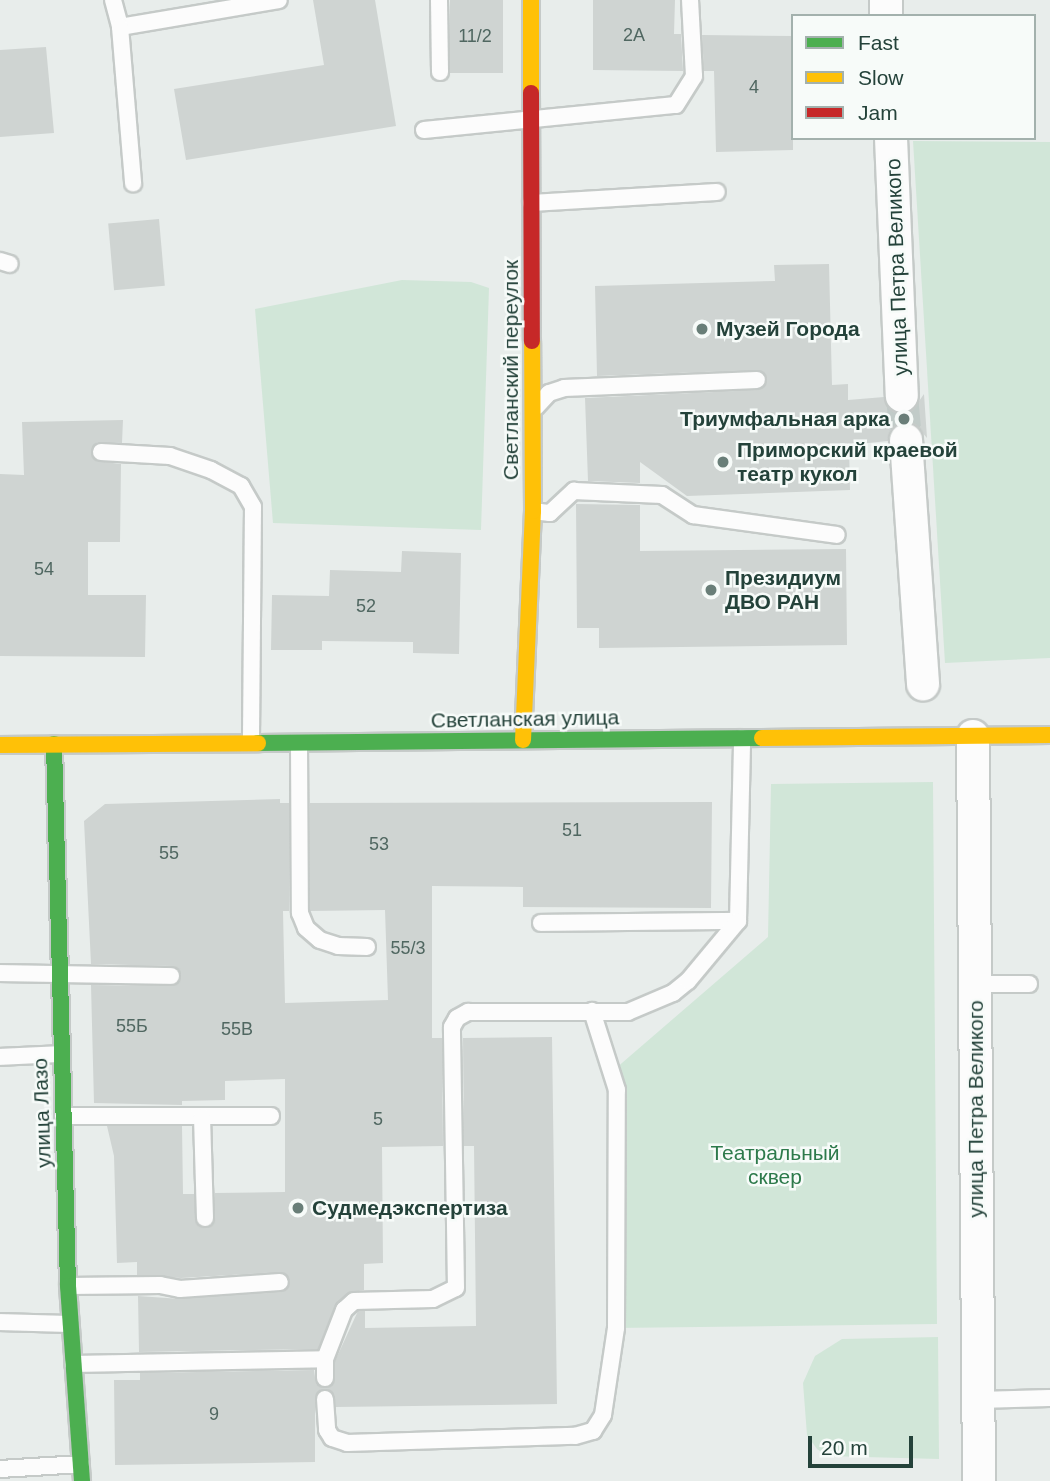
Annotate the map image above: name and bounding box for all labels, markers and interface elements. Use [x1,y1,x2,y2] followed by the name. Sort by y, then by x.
[791,14,1036,140] legend
[623,24,645,46] house number: 2А
[458,25,492,47] house number: 11/2
[858,31,899,54] text: Fast
[858,66,904,89] text: Slow
[749,76,759,98] house number: 4
[858,101,898,124] text: Jam
[881,158,913,376] street label: улица Петра Великого
[498,260,524,480] street label: Светланский переулок
[716,316,860,342] place label: Музей Города
[694,321,710,337] marker: Музей Города
[680,406,890,432] place label: Триумфальная арка
[896,411,912,427] marker: Триумфальная арка
[737,437,958,487] place label: Приморский краевой театр кукол
[715,454,731,470] marker: Приморский краевой театр кукол
[34,558,54,580] house number: 54
[725,565,841,615] place label: Президиум ДВО РАН
[703,582,719,598] marker: Президиум ДВО РАН
[356,595,376,617] house number: 52
[431,705,619,733] street label: Светланская улица
[562,819,582,841] house number: 51
[369,833,389,855] house number: 53
[159,842,179,864] house number: 55
[390,937,426,959] house number: 55/3
[963,1000,989,1218] street label: улица Петра Великого
[116,1015,148,1037] house number: 55Б
[221,1018,253,1040] house number: 55В
[27,1058,57,1168] street label: улица Лазо
[373,1108,383,1130] house number: 5
[710,1140,840,1190] park label: Театральный сквер
[312,1195,508,1221] place label: Судмедэкспертиза
[290,1200,306,1216] marker: Судмедэкспертиза
[209,1403,219,1425] house number: 9
[812,1422,917,1466] scale bar
[821,1436,868,1459] text: 20 m

